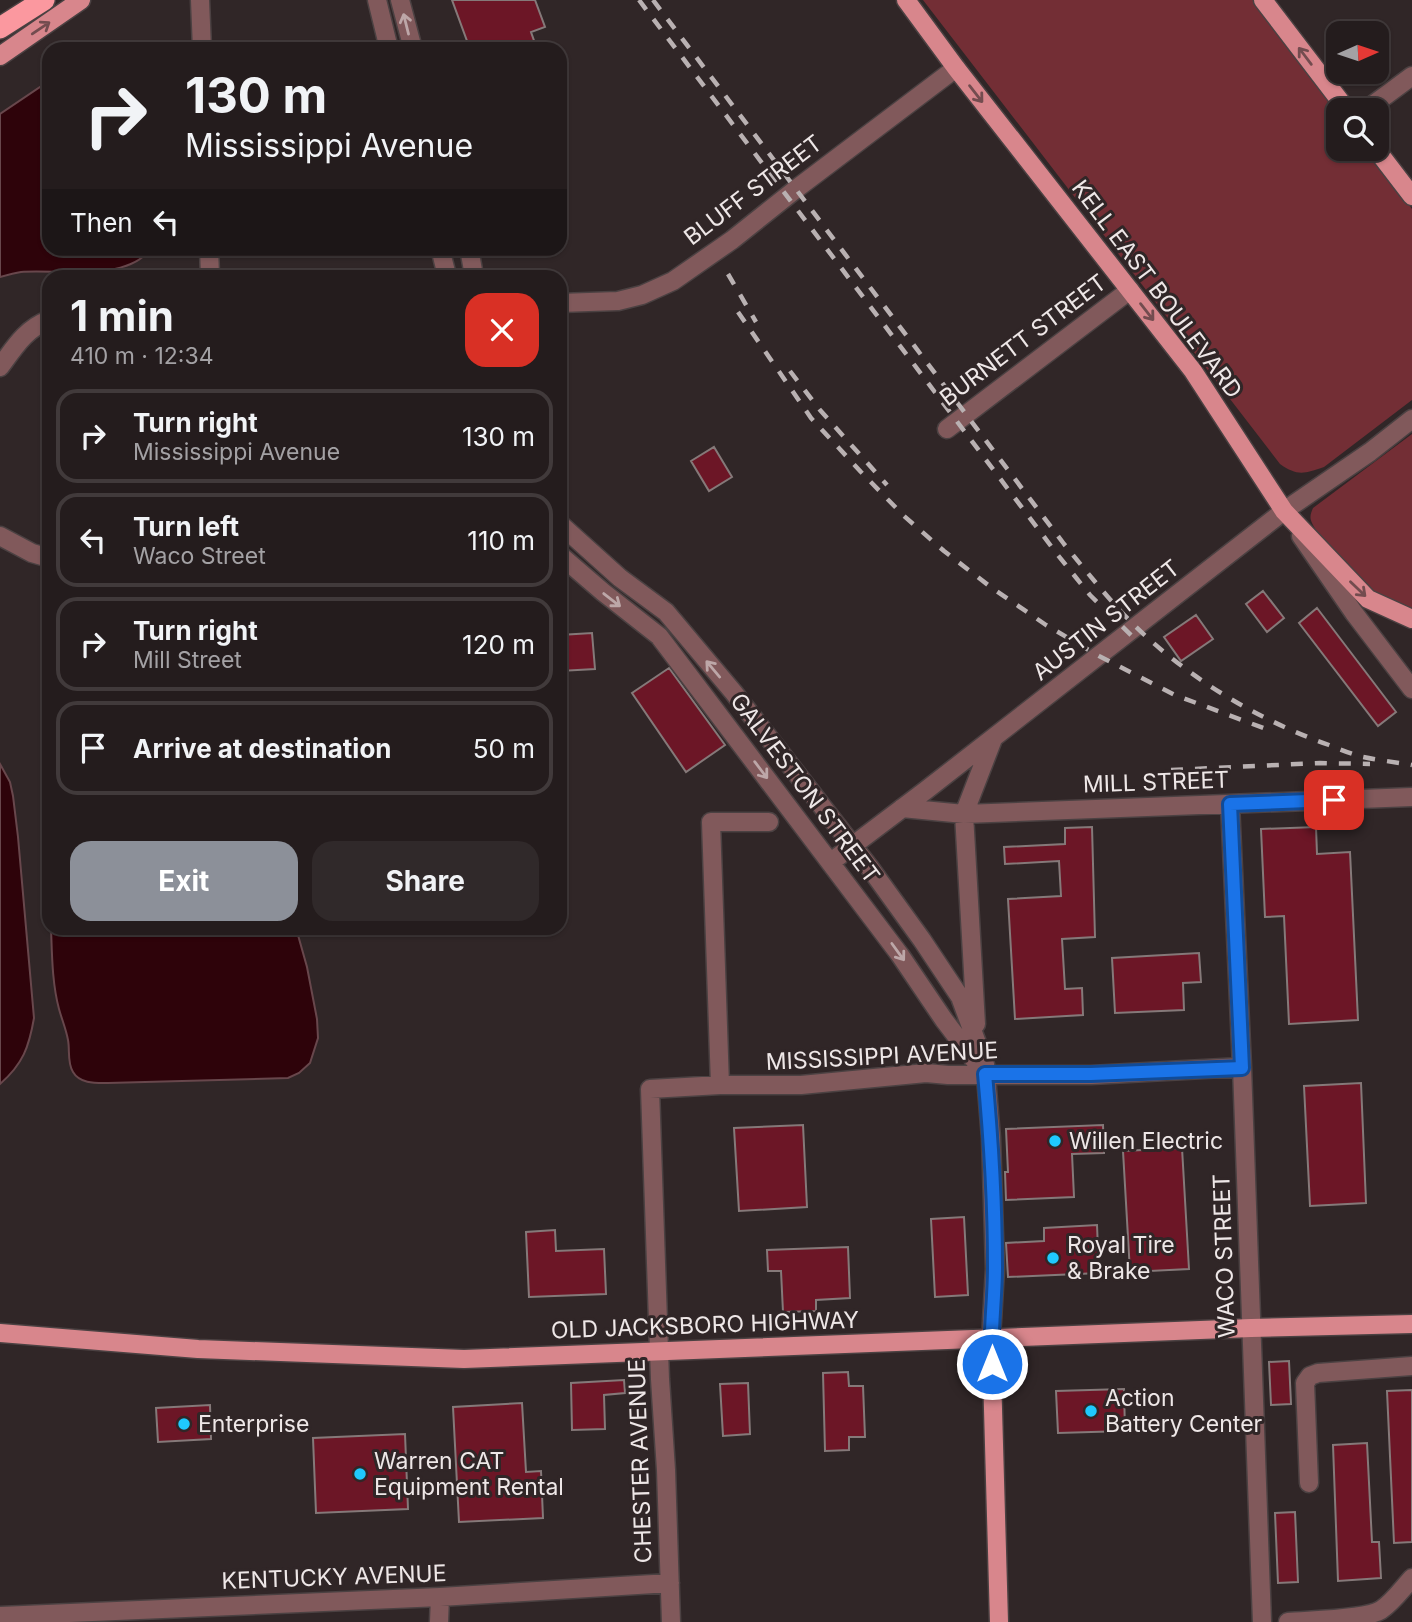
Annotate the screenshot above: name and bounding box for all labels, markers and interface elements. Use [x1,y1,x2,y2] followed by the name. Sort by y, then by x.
[399,14,412,36] one-way arrow
[31,21,50,35] one-way arrow
[1326,21,1390,84] north arrow
[1326,21,1389,161] map controls
[1298,47,1313,66] one-way arrow
[185,66,327,125] text: 130 m
[70,70,161,161] icon: right
[969,84,984,102] one-way arrow
[1326,98,1389,161] button: search
[185,126,473,165] text: Mississippi Avenue
[678,129,828,251] street label: BLUFF STREET
[1066,174,1248,404] street label: KELL EAST BOULEVARD
[147,203,185,241] icon: left
[70,207,133,238] text: Then
[934,268,1112,412] street label: BURNETT STREET
[70,290,174,341] text: 1 min
[465,293,539,367] button: close
[1139,302,1154,320] one-way arrow
[70,342,214,370] text: 410 m · 12:34
[133,407,258,438] text: Turn right
[74,417,112,455] icon: right
[462,421,535,452] text: 130 m
[133,438,340,466] text: Mississippi Avenue
[133,511,239,542] text: Turn left
[74,521,112,559] icon: left
[467,525,535,556] text: 110 m
[133,542,266,570] text: Waco Street
[1027,554,1185,686] street label: AUSTIN STREET
[1349,581,1366,598] one-way arrow
[602,592,621,607] one-way arrow
[133,615,258,646] text: Turn right
[74,625,112,663] icon: right
[462,629,535,660] text: 120 m
[133,646,242,674] text: Mill Street
[706,660,721,678] one-way arrow
[724,687,886,889] street label: GALVESTON STREET
[74,729,112,767] icon: arrive
[133,733,392,764] text: Arrive at destination
[473,733,535,764] text: 50 m
[753,760,768,779] one-way arrow
[1082,765,1230,799] street label: MILL STREET
[1304,770,1364,830] pin
[1315,781,1353,819] icon: arrive
[70,841,298,921] button: Exit
[312,841,539,921] button: Share
[890,942,905,961] one-way arrow
[765,1036,999,1076] street label: MISSISSIPPI AVENUE
[1069,1127,1223,1155] place label: Willen Electric
[1047,1133,1063,1149] marker: Willen Electric
[1207,1173,1241,1339] street label: WACO STREET
[1067,1231,1175,1285] place label: Royal Tire & Brake
[1045,1250,1061,1266] marker: Royal Tire & Brake
[550,1306,860,1344] street label: OLD JACKSBORO HIGHWAY
[955,1327,1029,1401] position arrow
[622,1358,658,1564] street label: CHESTER AVENUE
[1105,1384,1263,1438] place label: Action Battery Center
[1083,1403,1099,1419] marker: Action Battery Center
[198,1410,309,1438] place label: Enterprise
[176,1416,192,1432] marker: Enterprise
[374,1447,564,1501] place label: Warren CAT Equipment Rental
[352,1466,368,1482] marker: Warren CAT Equipment Rental
[221,1559,447,1595] street label: KENTUCKY AVENUE

